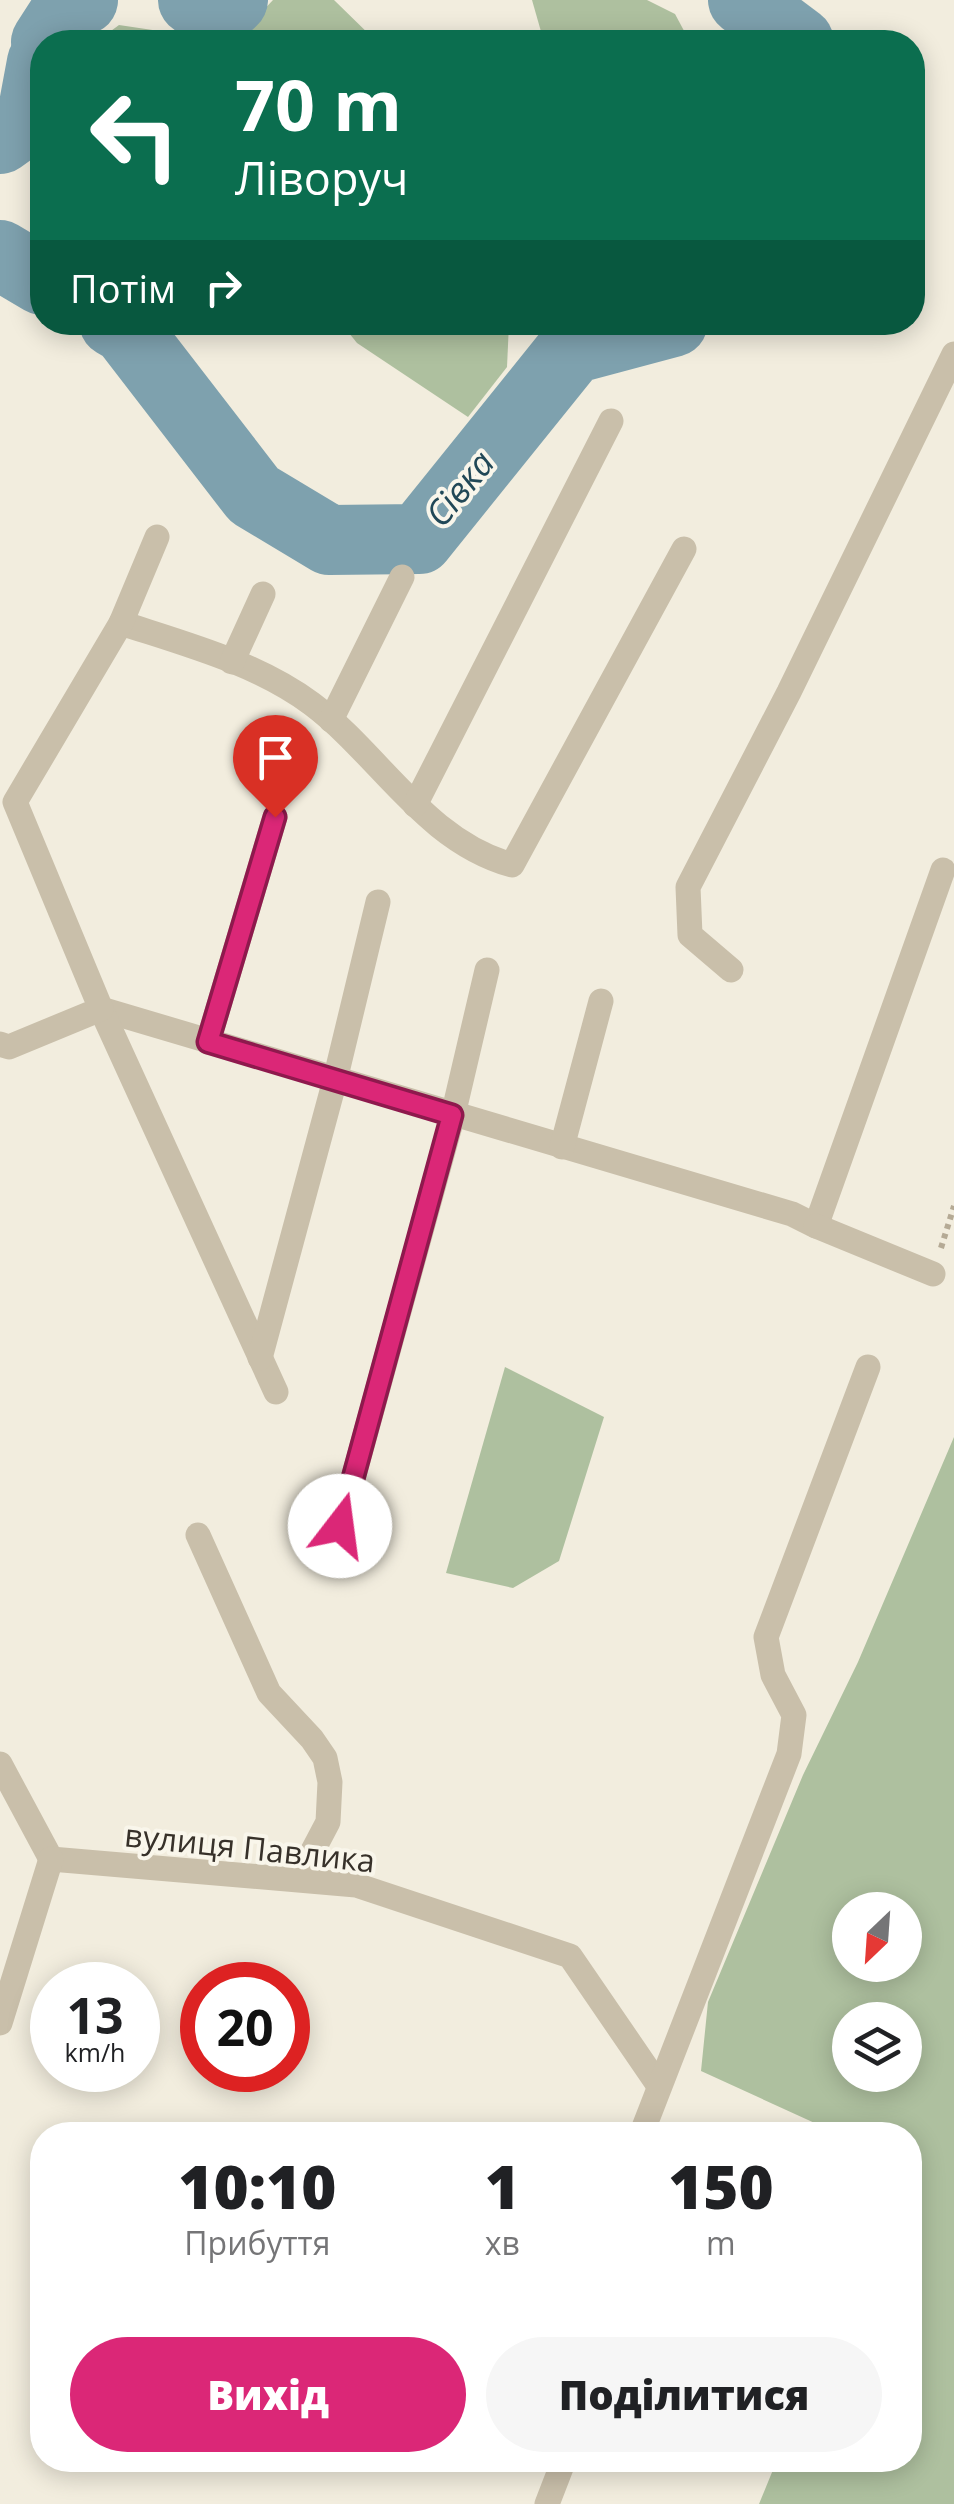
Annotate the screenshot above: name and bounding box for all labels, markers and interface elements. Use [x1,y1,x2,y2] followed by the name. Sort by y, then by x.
[235,56,402,152] text: 70 m
[70,70,200,200] icon: left
[235,147,408,208] text: Ліворуч
[196,260,251,315] icon: right
[70,262,176,314] text: Потім
[414,440,504,536] water label: Сівка
[233,715,318,818] pin
[248,730,303,785] icon: arrive
[288,1474,392,1578] position arrow
[123,1812,377,1882] street label: вулиця Павлика
[832,1892,922,1982] north arrow
[832,1892,922,2092] map controls
[180,1962,310,2092] speed limit sign: 20
[66,1981,124,2049] text: 13
[832,2002,922,2092] button: layers
[65,2035,125,2069] text: km/h
[178,2145,336,2227] text: 10:10
[485,2145,520,2227] text: 1
[668,2145,774,2227] text: 150
[184,2221,330,2264] text: Прибуття
[485,2221,520,2264] text: хв
[706,2221,736,2264] text: m
[70,2337,466,2452] button: Вихід
[486,2337,882,2452] button: Поділитися

